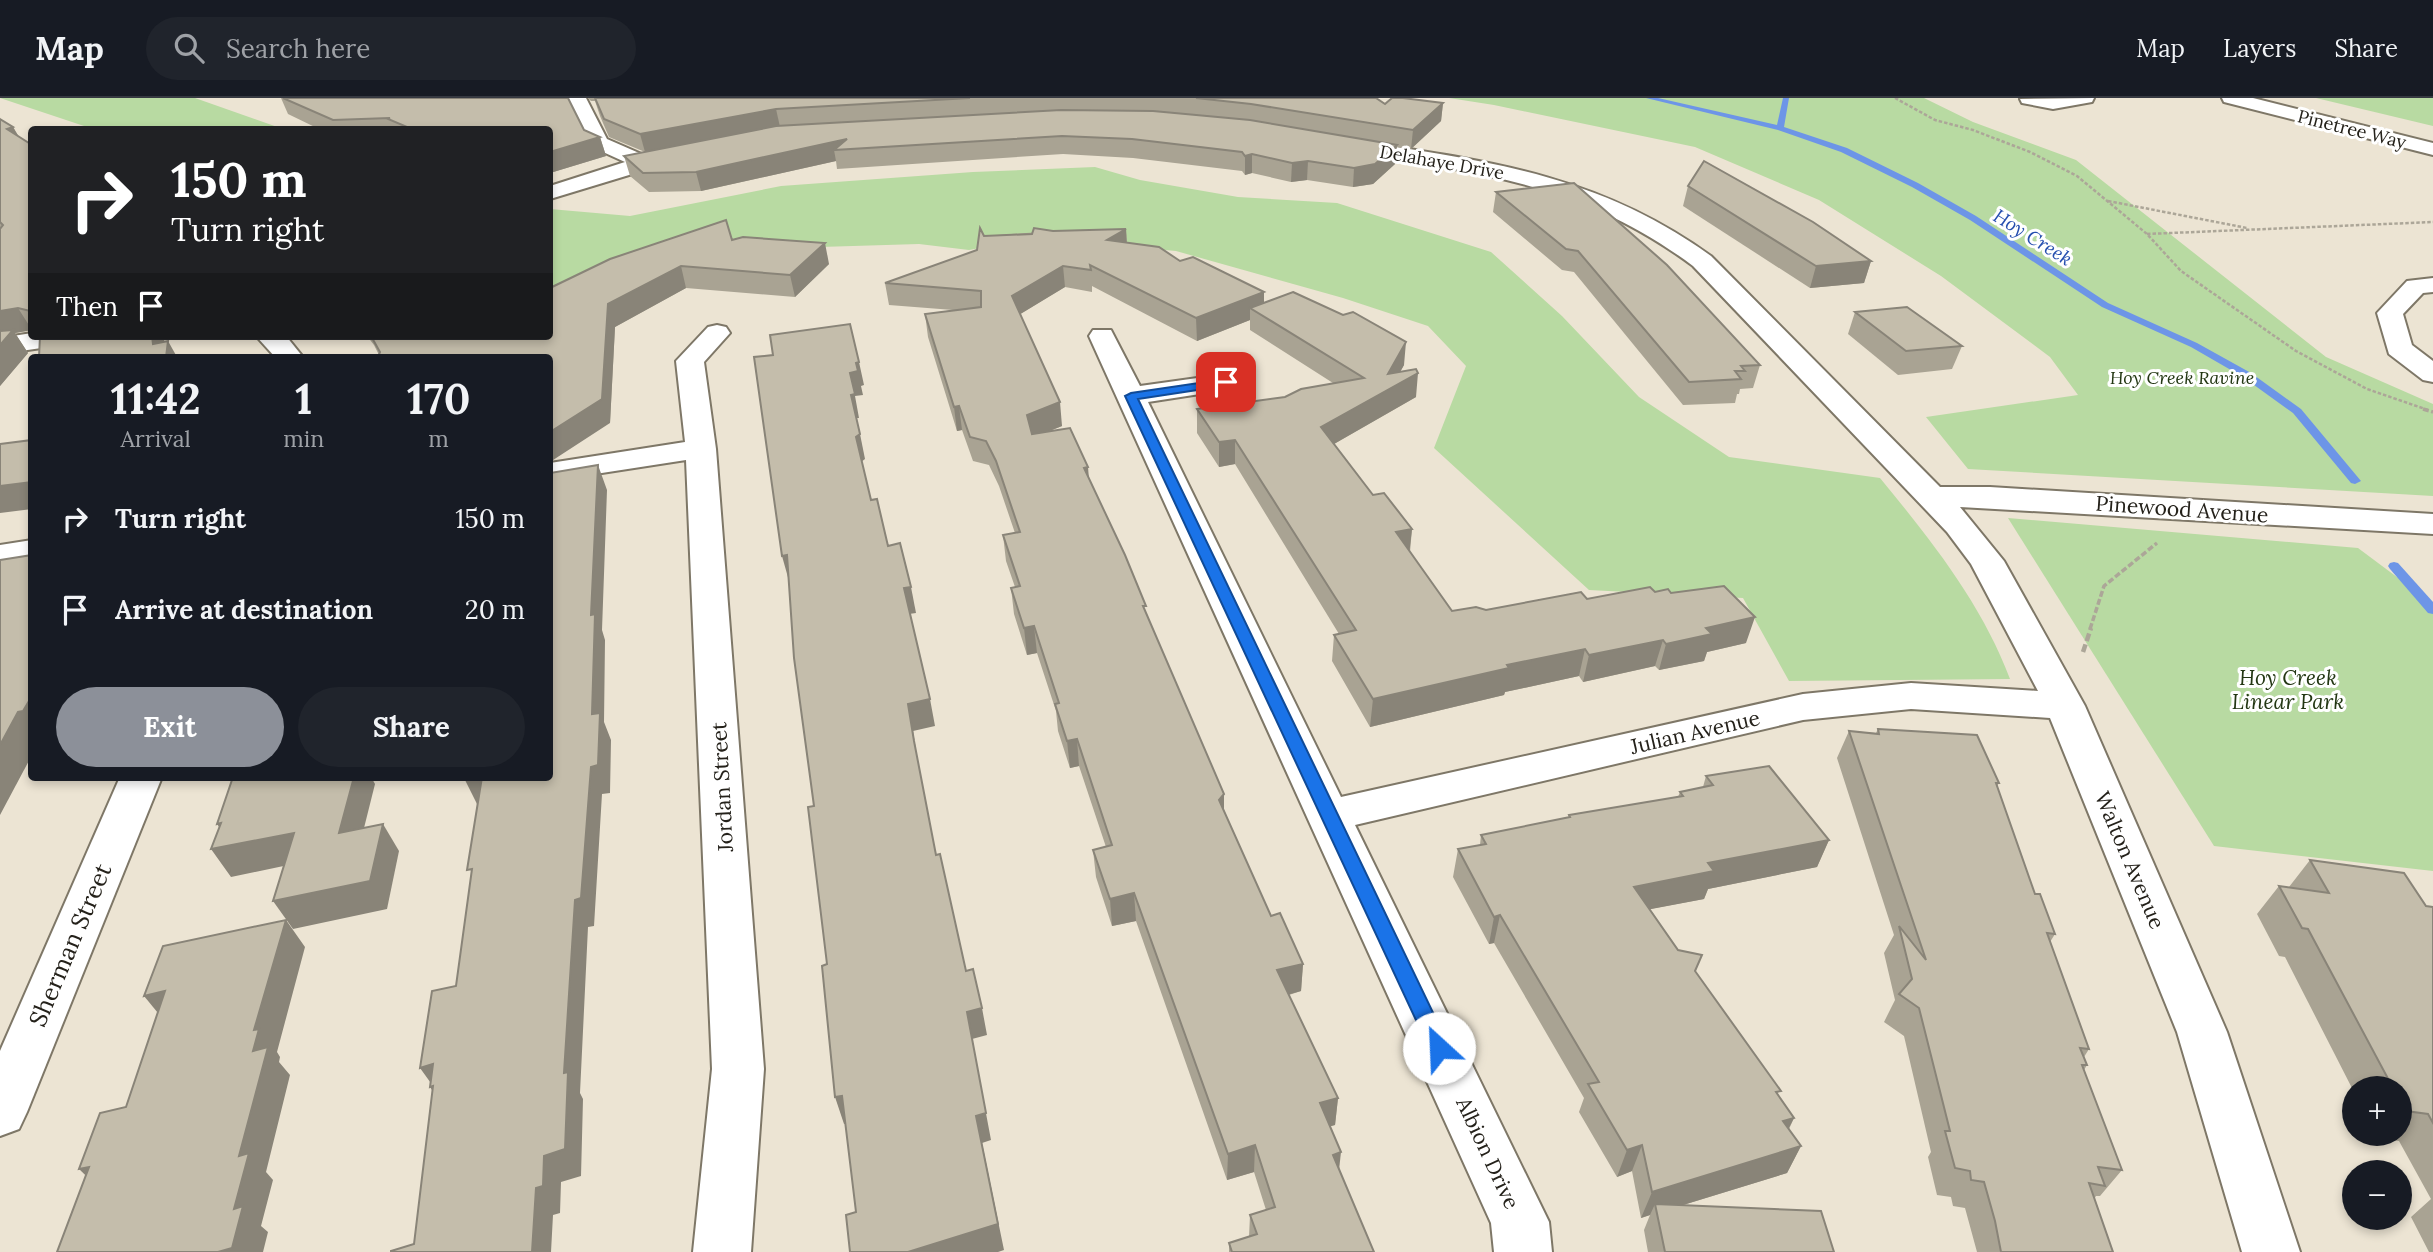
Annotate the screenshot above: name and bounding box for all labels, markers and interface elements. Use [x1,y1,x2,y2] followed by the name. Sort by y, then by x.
[146,17,636,80] search box
[35,27,104,69] text: Map
[170,29,208,67] icon: search
[226,32,370,65] text: Search here
[2136,33,2185,64] text: Map
[2223,33,2296,64] text: Layers
[2334,33,2398,64] text: Share
[2295,104,2409,154] street label: Pinetree Way
[1378,140,1506,184] street label: Delahaye Drive
[171,148,307,210] text: 150 m
[56,154,147,245] icon: right
[1989,203,2077,271] water label: Hoy Creek
[171,209,324,250] text: Turn right
[132,287,170,325] icon: arrive
[56,290,118,323] text: Then
[1196,352,1256,412] pin
[1207,363,1245,401] icon: arrive
[2110,366,2254,389] park label: Hoy Creek Ravine
[111,372,201,426] text: 11:42
[295,372,312,426] text: 1
[407,372,470,426] text: 170
[120,424,191,453] text: Arrival
[283,424,324,453] text: min
[428,424,449,453] text: m
[2095,489,2269,529] street label: Pinewood Avenue
[56,500,94,538] icon: right
[115,502,246,535] text: Turn right
[455,502,525,535] text: 150 m
[56,591,94,629] icon: arrive
[115,593,373,626] text: Arrive at destination
[465,593,525,626] text: 20 m
[2232,664,2344,715] park label: Hoy Creek Linear Park
[56,687,284,767] button: Exit
[298,687,525,767] button: Share
[1626,704,1763,760] street label: Julian Avenue
[705,720,739,854] street label: Jordan Street
[2089,787,2171,933] street label: Walton Avenue
[22,858,119,1031] street label: Sherman Street
[1402,1011,1476,1085] position arrow
[2342,1076,2412,1230] map controls
[2342,1076,2412,1146] button: +
[1450,1092,1526,1213] street label: Albion Drive
[2342,1160,2412,1230] button: −

